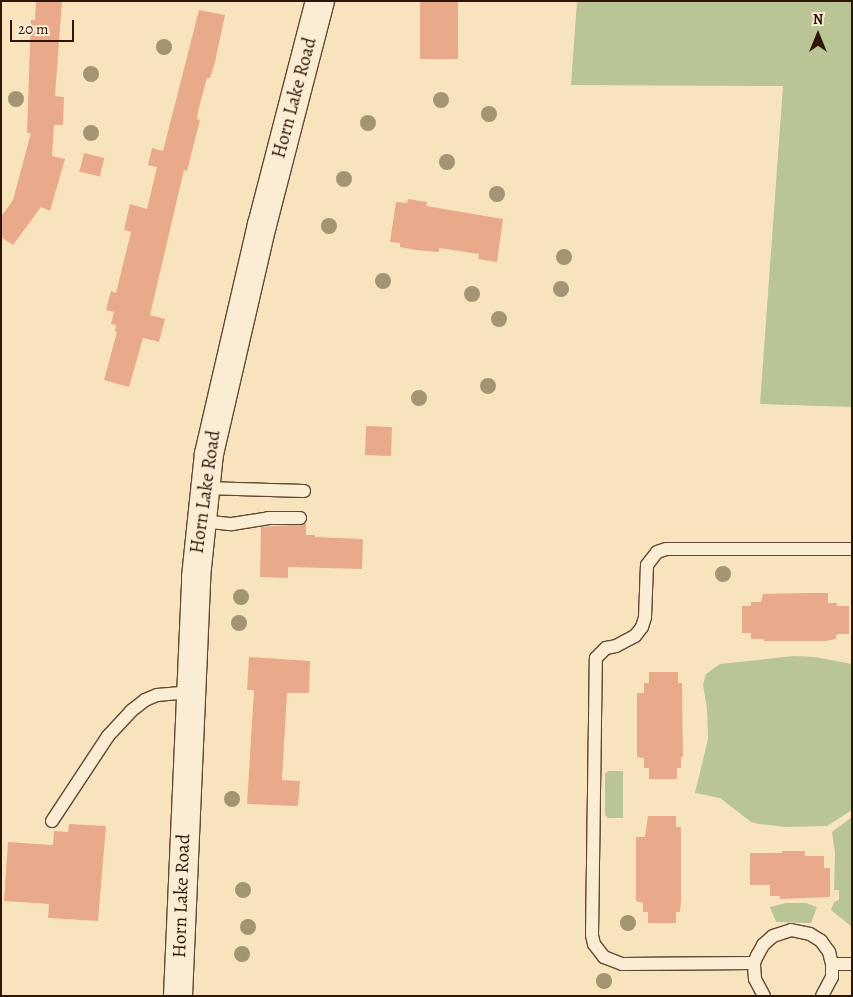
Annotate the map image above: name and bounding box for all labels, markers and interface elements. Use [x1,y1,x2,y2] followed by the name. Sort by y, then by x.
[12,10,76,42] scale bar
[793,10,843,60] north arrow
[813,10,823,29] text: N
[18,19,49,39] text: 20 m
[268,35,322,161] street label: Horn Lake Road
[186,429,226,555] street label: Horn Lake Road
[168,834,196,958] street label: Horn Lake Road

